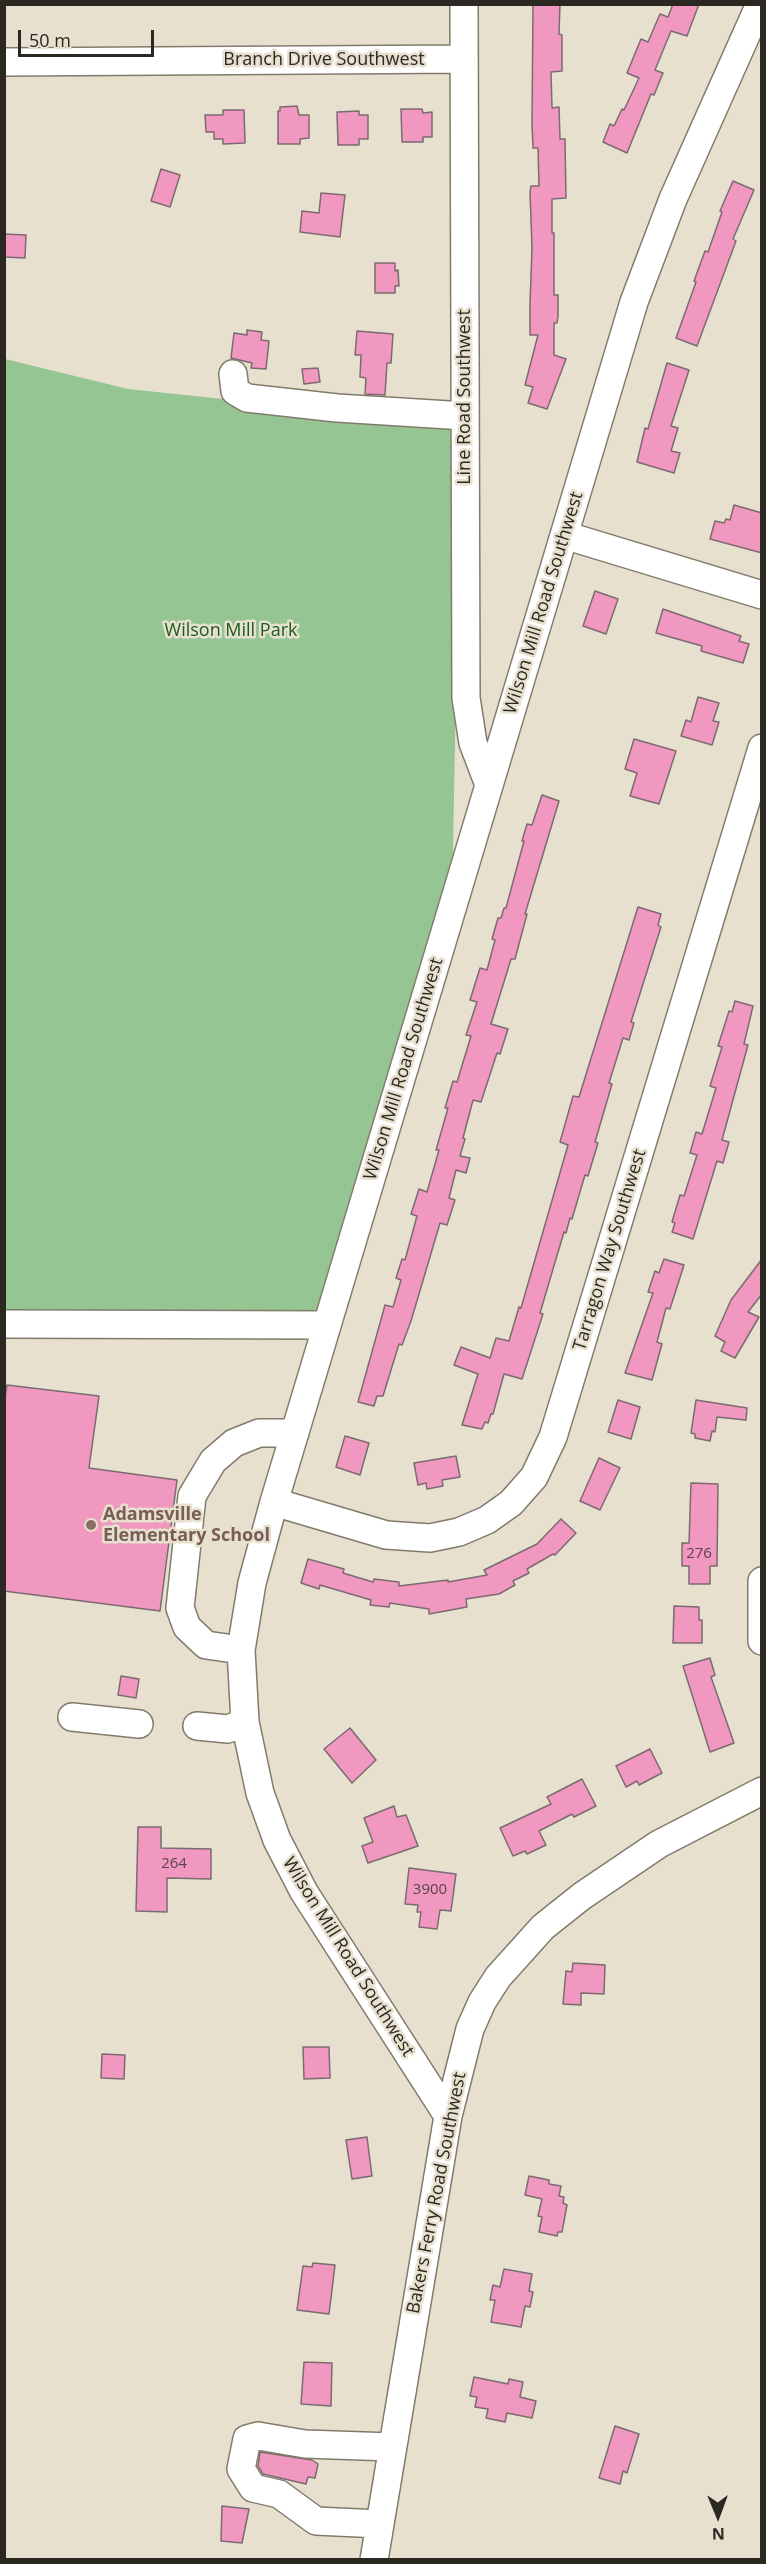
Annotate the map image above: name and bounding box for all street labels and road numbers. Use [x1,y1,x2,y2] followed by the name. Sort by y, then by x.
[223,49,425,71] street label: Branch Drive Southwest
[454,309,476,485] street label: Line Road Southwest
[500,489,588,717] street label: Wilson Mill Road Southwest
[360,955,448,1183] street label: Wilson Mill Road Southwest
[569,1147,651,1353] street label: Tarragon Way Southwest
[278,1853,418,2061] street label: Wilson Mill Road Southwest
[403,2070,471,2316] street label: Bakers Ferry Road Southwest

